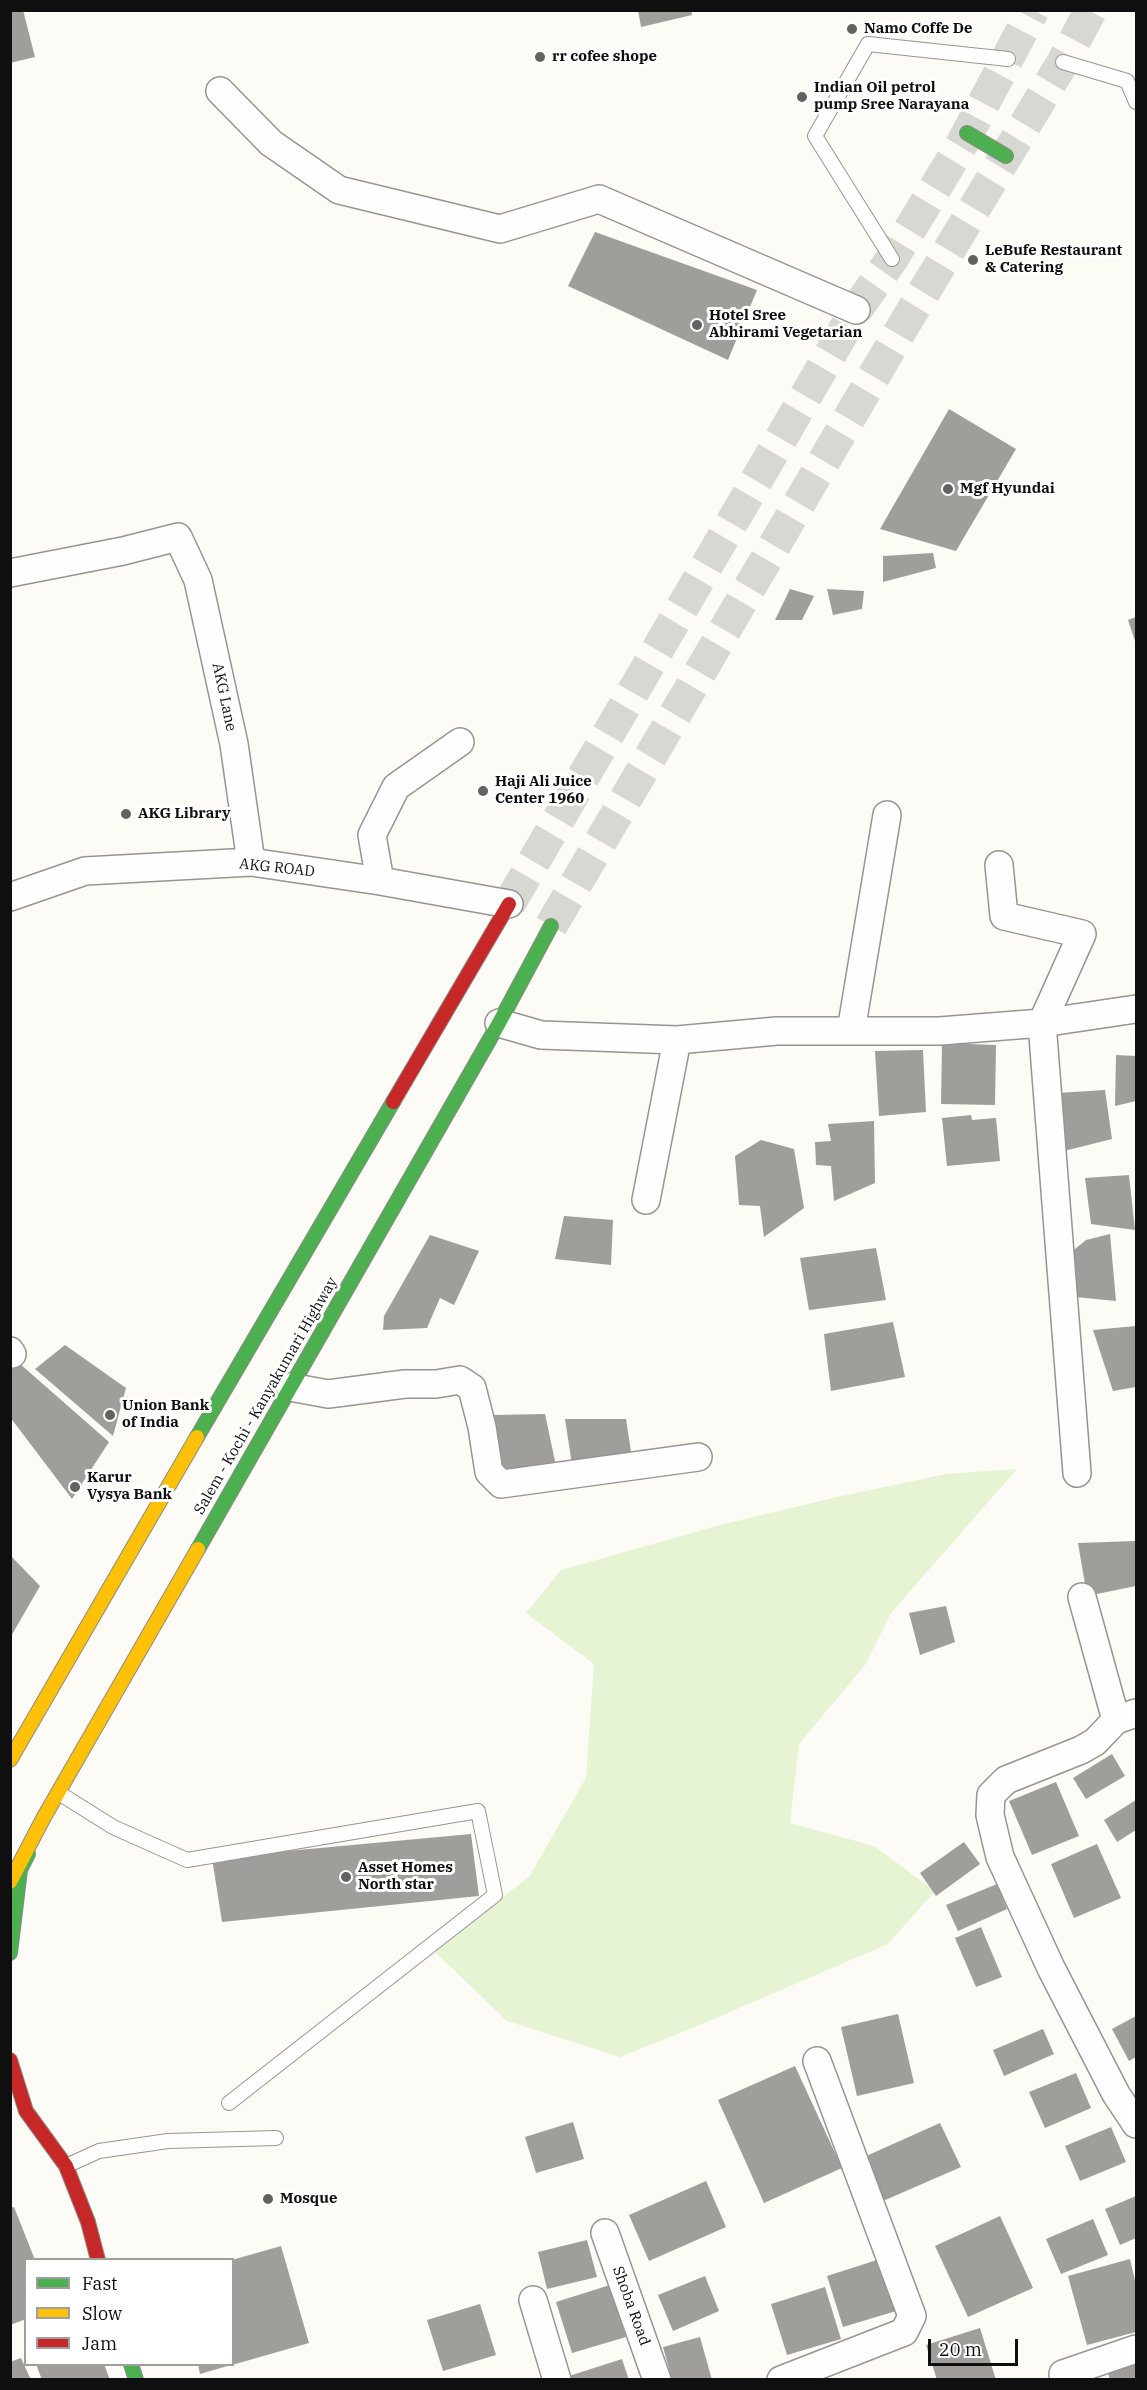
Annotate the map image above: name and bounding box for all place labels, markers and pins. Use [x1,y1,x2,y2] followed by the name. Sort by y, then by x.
[864,20,973,38] place label: Namo Coffe De
[845,22,859,36] marker: Namo Coffe De
[552,48,657,66] place label: rr cofee shope
[533,50,547,64] marker: rr cofee shope
[814,79,969,114] place label: Indian Oil petrol pump Sree Narayana
[795,90,809,104] marker: Indian Oil petrol pump Sree Narayana
[985,242,1122,277] place label: LeBufe Restaurant & Catering
[966,253,980,267] marker: LeBufe Restaurant & Catering
[709,307,862,342] place label: Hotel Sree Abhirami Vegetarian
[690,318,704,332] marker: Hotel Sree Abhirami Vegetarian
[960,480,1055,498] place label: Mgf Hyundai
[941,482,955,496] marker: Mgf Hyundai
[495,773,592,808] place label: Haji Ali Juice Center 1960
[476,784,490,798] marker: Haji Ali Juice Center 1960
[138,805,231,823] place label: AKG Library
[119,807,133,821] marker: AKG Library
[122,1397,209,1432] place label: Union Bank of India
[103,1408,117,1422] marker: Union Bank of India
[87,1469,172,1504] place label: Karur Vysya Bank
[68,1480,82,1494] marker: Karur Vysya Bank
[358,1859,453,1894] place label: Asset Homes North star
[339,1870,353,1884] marker: Asset Homes North star
[280,2190,337,2208] place label: Mosque
[261,2192,275,2206] marker: Mosque

